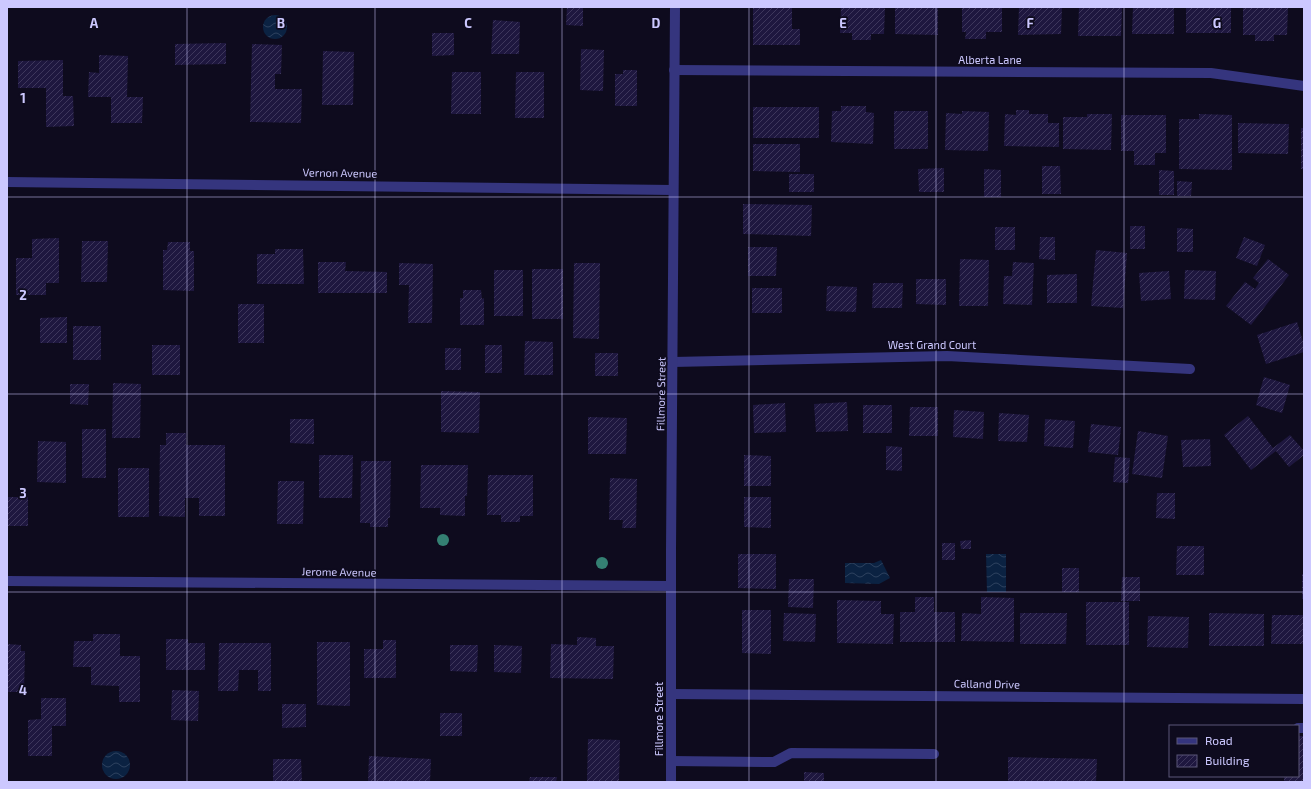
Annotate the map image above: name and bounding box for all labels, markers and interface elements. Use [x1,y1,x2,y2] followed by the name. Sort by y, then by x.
[90,15,99,31] text: A
[277,15,285,31] text: B
[464,15,472,31] text: C
[652,15,661,31] text: D
[839,15,847,31] text: E
[1026,15,1034,31] text: F
[1213,15,1221,31] text: G
[958,53,1022,66] street label: Alberta Lane
[20,90,26,106] text: 1
[303,165,378,180] street label: Vernon Avenue
[19,287,27,303] text: 2
[888,338,976,351] street label: West Grand Court
[653,357,668,431] street label: Fillmore Street
[19,485,27,501] text: 3
[302,564,377,579] street label: Jerome Avenue
[954,676,1020,691] street label: Calland Drive
[19,682,27,698] text: 4
[652,682,665,756] street label: Fillmore Street
[1169,725,1299,777] legend
[1205,733,1233,747] text: Road
[1205,753,1250,767] text: Building

